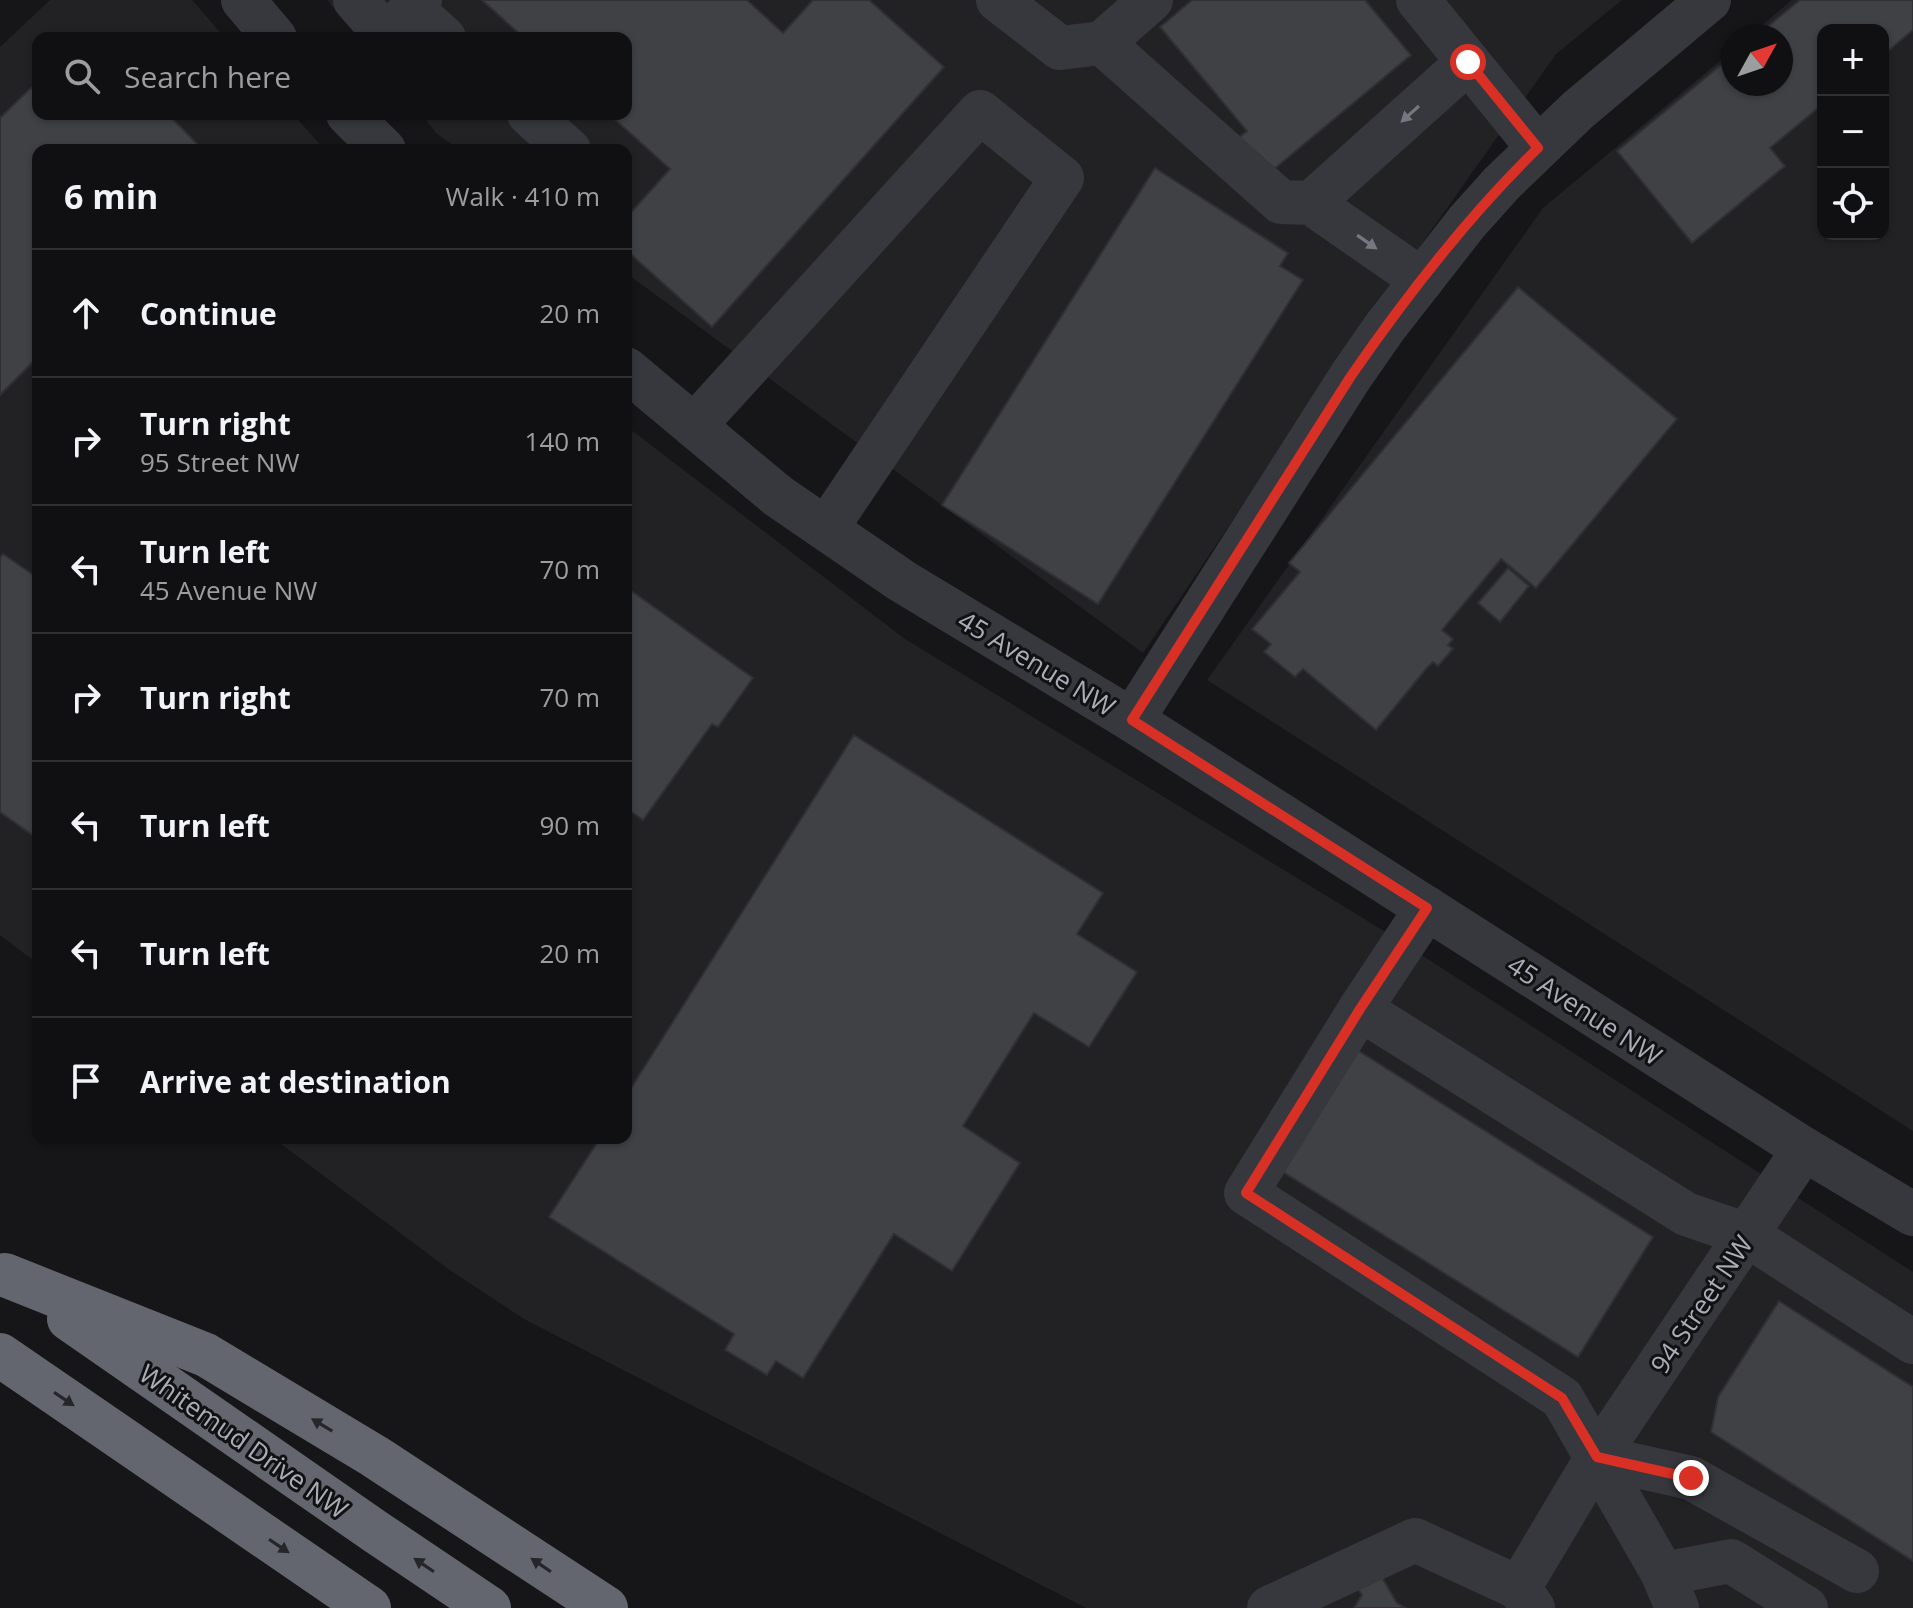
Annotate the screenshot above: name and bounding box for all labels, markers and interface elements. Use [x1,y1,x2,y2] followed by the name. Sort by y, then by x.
[1721,24,1793,96] north arrow
[1817,24,1889,240] map controls
[1817,24,1889,96] button: +
[32,32,632,120] search box
[1450,44,1486,80] route start
[60,54,104,98] icon: search
[124,56,291,97] text: Search here
[1817,96,1889,168] button: −
[1400,105,1420,122] one-way arrow
[1817,168,1889,240] button: locate
[64,173,158,219] text: 6 min
[446,178,600,214] text: Walk · 410 m
[1356,233,1377,249] one-way arrow
[64,291,108,335] icon: ahead
[140,293,277,334] text: Continue
[539,295,600,331] text: 20 m
[140,403,291,444] text: Turn right
[64,419,108,463] icon: right
[525,423,600,459] text: 140 m
[140,444,299,480] text: 95 Street NW
[140,531,270,572] text: Turn left
[64,547,108,591] icon: left
[539,551,600,587] text: 70 m
[140,572,317,608] text: 45 Avenue NW
[952,602,1122,724] street label: 45 Avenue NW
[64,675,108,719] icon: right
[140,677,291,718] text: Turn right
[539,679,600,715] text: 70 m
[64,803,108,847] icon: left
[140,805,270,846] text: Turn left
[539,807,600,843] text: 90 m
[64,931,108,975] icon: left
[140,933,270,974] text: Turn left
[539,935,600,971] text: 20 m
[1501,947,1669,1073] street label: 45 Avenue NW
[64,1059,108,1103] icon: arrive
[140,1061,451,1102] text: Arrive at destination
[1641,1228,1761,1380] street label: 94 Street NW
[132,1355,356,1527] street label: Whitemud Drive NW
[54,1391,75,1406] one-way arrow
[311,1418,333,1432] one-way arrow
[1673,1460,1709,1496] route end
[268,1538,289,1553] one-way arrow
[414,1557,435,1572] one-way arrow
[530,1558,552,1572] one-way arrow

